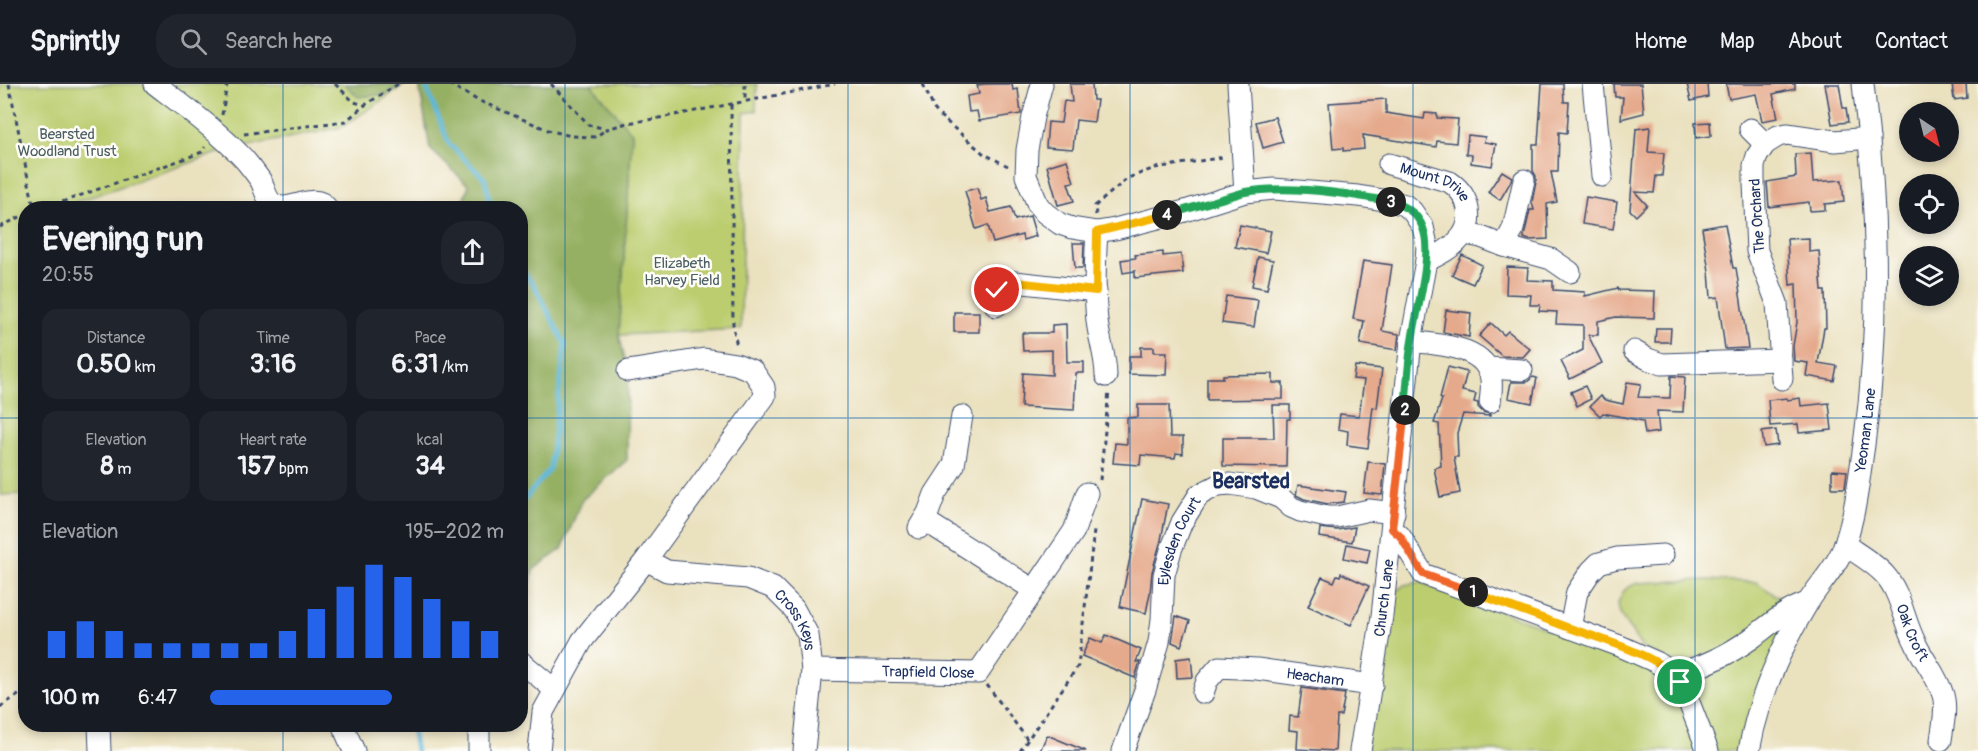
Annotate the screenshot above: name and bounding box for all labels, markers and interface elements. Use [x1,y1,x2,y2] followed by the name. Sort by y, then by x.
[156,14,576,68] search box
[30,24,120,59] text: Sprintly
[177,25,210,58] icon: search
[225,27,332,55] text: Search here
[1634,28,1687,55] text: Home
[1720,28,1755,55] text: Map
[1788,28,1842,55] text: About
[1875,28,1948,55] text: Contact
[1899,102,1959,162] north arrow
[1899,102,1959,306] map controls
[17,125,117,161] park label: Bearsted Woodland Trust
[1398,159,1474,206] street label: Mount Drive
[1899,174,1959,234] button: locate
[1745,178,1770,254] street label: The Orchard
[1376,187,1406,217] pin: 3
[1387,192,1395,212] text: 3
[1152,200,1182,230] pin: 4
[1162,205,1172,225] text: 4
[42,219,203,260] text: Evening run
[441,221,504,284] button: share
[1899,246,1959,306] button: layers
[644,254,720,290] park label: Elizabeth Harvey Field
[42,262,94,287] text: 20:55
[971,264,1022,315] pin
[980,273,1013,306] icon: check
[87,328,145,348] text: Distance
[256,328,290,348] text: Time
[414,328,446,348] text: Pace
[76,348,131,380] text: 0.50
[250,348,296,380] text: 3:16
[392,348,438,380] text: 6:31
[131,357,156,377] text: km
[438,357,468,377] text: /km
[1851,387,1881,474] street label: Yeoman Lane
[1390,395,1420,425] pin: 2
[1401,400,1409,420] text: 2
[86,430,146,450] text: Elevation
[239,430,307,450] text: Heart rate
[417,430,443,450] text: kcal
[101,450,114,482] text: 8
[237,450,275,482] text: 157
[415,450,445,482] text: 34
[114,459,131,479] text: m
[275,459,309,479] text: bpm
[1212,468,1290,495] district label: Bearsted
[1154,493,1206,586] street label: Eylesden Court
[42,519,118,544] text: Elevation
[405,519,504,544] text: 195–202 m
[1370,558,1399,638] street label: Church Lane
[1458,577,1488,607] pin: 1
[1470,582,1476,602] text: 1
[770,586,819,651] street label: Cross Keys
[1891,602,1933,666] street label: Oak Croft
[1654,656,1705,707] pin
[881,662,975,683] street label: Trapfield Close
[1285,664,1345,691] street label: Heacham
[1663,665,1696,698] icon: arrive
[42,685,99,710] text: 100 m
[138,685,177,710] text: 6:47

